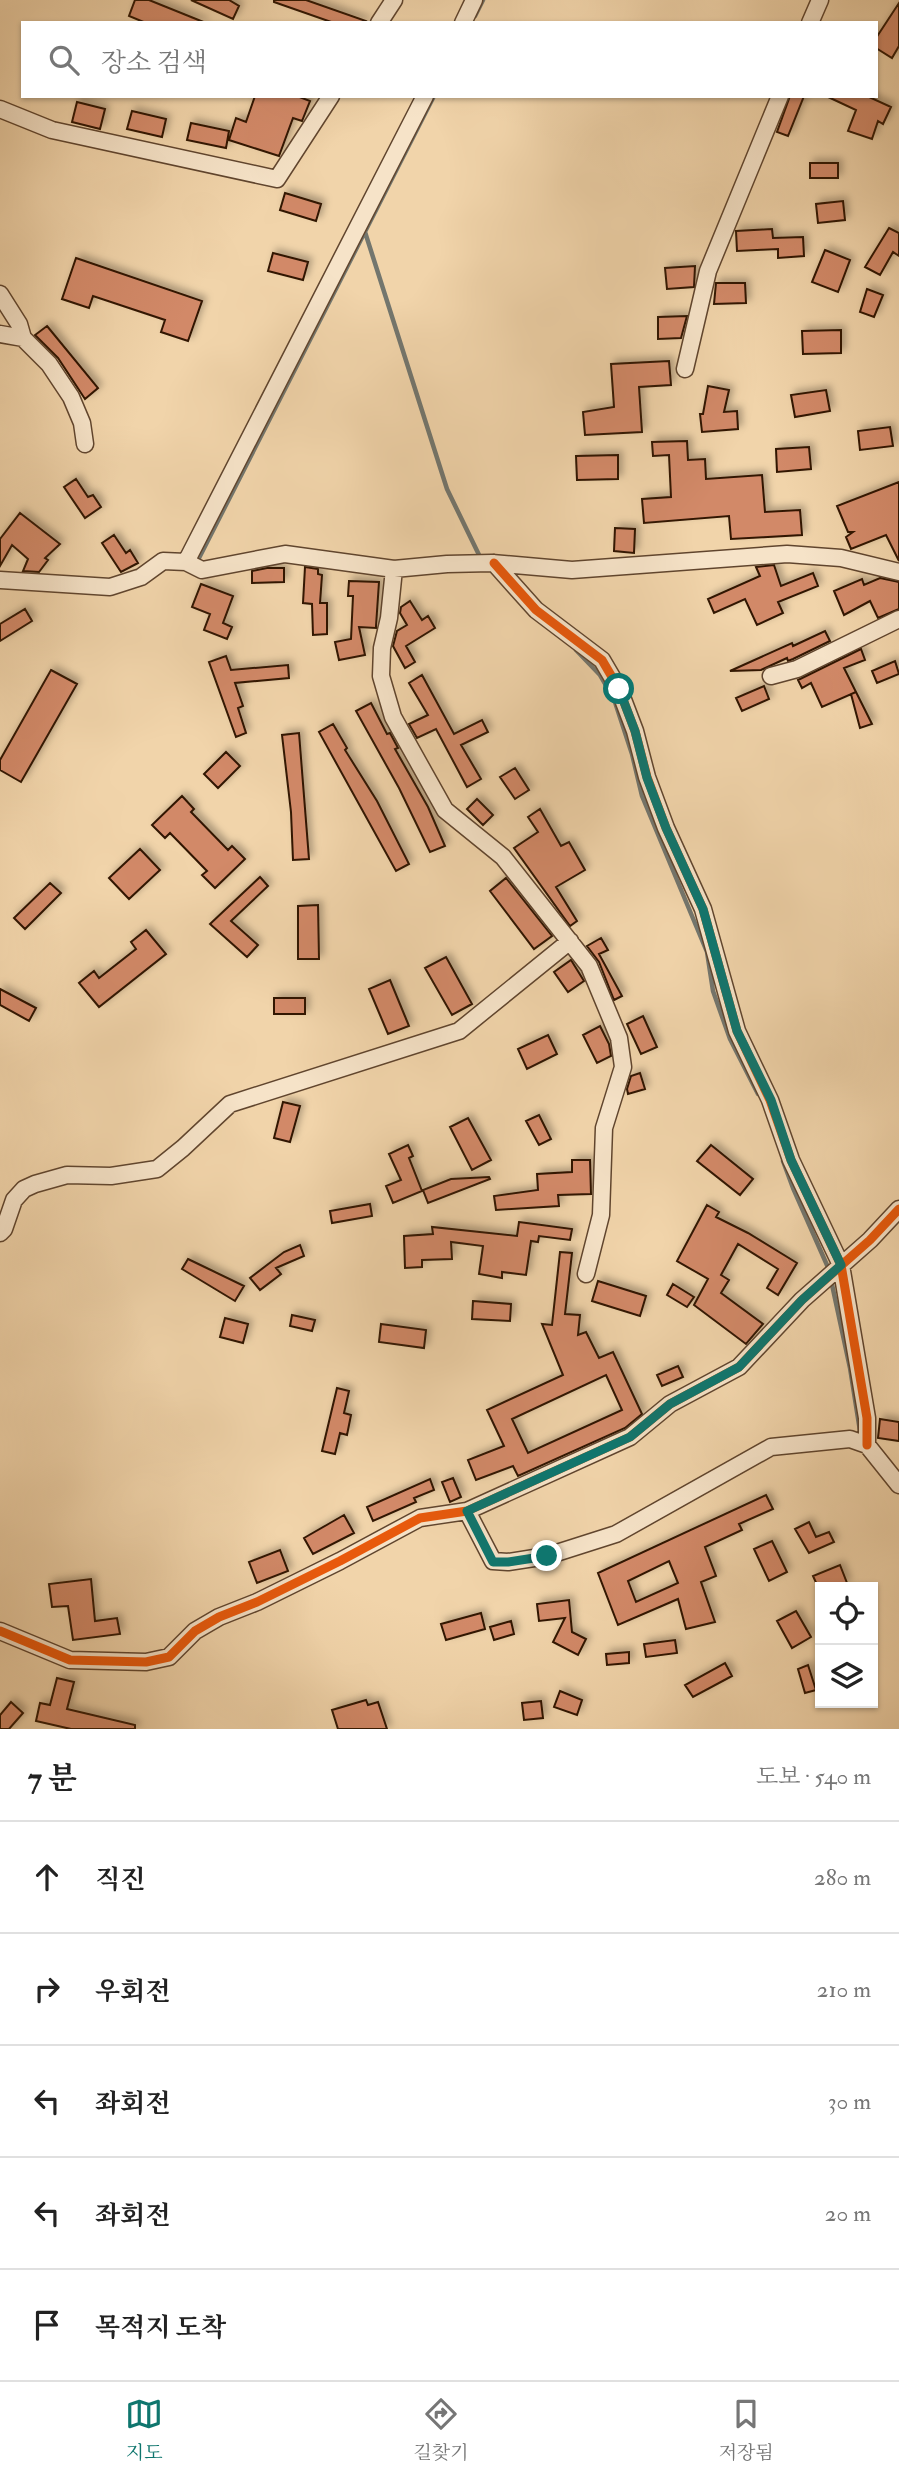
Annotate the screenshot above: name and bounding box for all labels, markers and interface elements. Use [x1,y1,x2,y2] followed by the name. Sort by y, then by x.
[21,21,878,98] search box
[45,41,83,79] icon: search
[101,47,207,79] text: 장소 검색
[603,673,634,704] route start
[531,1540,562,1571] route end
[815,1582,878,1708] map controls
[815,1582,878,1645] button: locate
[815,1645,878,1708] button: layers
[28,1760,77,1797] text: 7 분
[756,1762,871,1791] text: 도보 · 540 m
[28,1858,66,1896] icon: ahead
[814,1863,871,1892] text: 280 m
[95,1864,145,1896] text: 직진
[28,1970,66,2008] icon: right
[817,1975,871,2004] text: 210 m
[95,1976,170,2008] text: 우회전
[28,2082,66,2120] icon: left
[828,2087,871,2116] text: 30 m
[95,2088,170,2120] text: 좌회전
[28,2194,66,2232] icon: left
[825,2199,871,2228] text: 20 m
[95,2200,170,2232] text: 좌회전
[28,2306,66,2344] icon: arrive
[95,2312,226,2344] text: 목적지 도착
[125,2395,163,2465] tab: 지도
[413,2395,468,2465] tab: 길찾기
[719,2395,774,2465] tab: 저장됨

